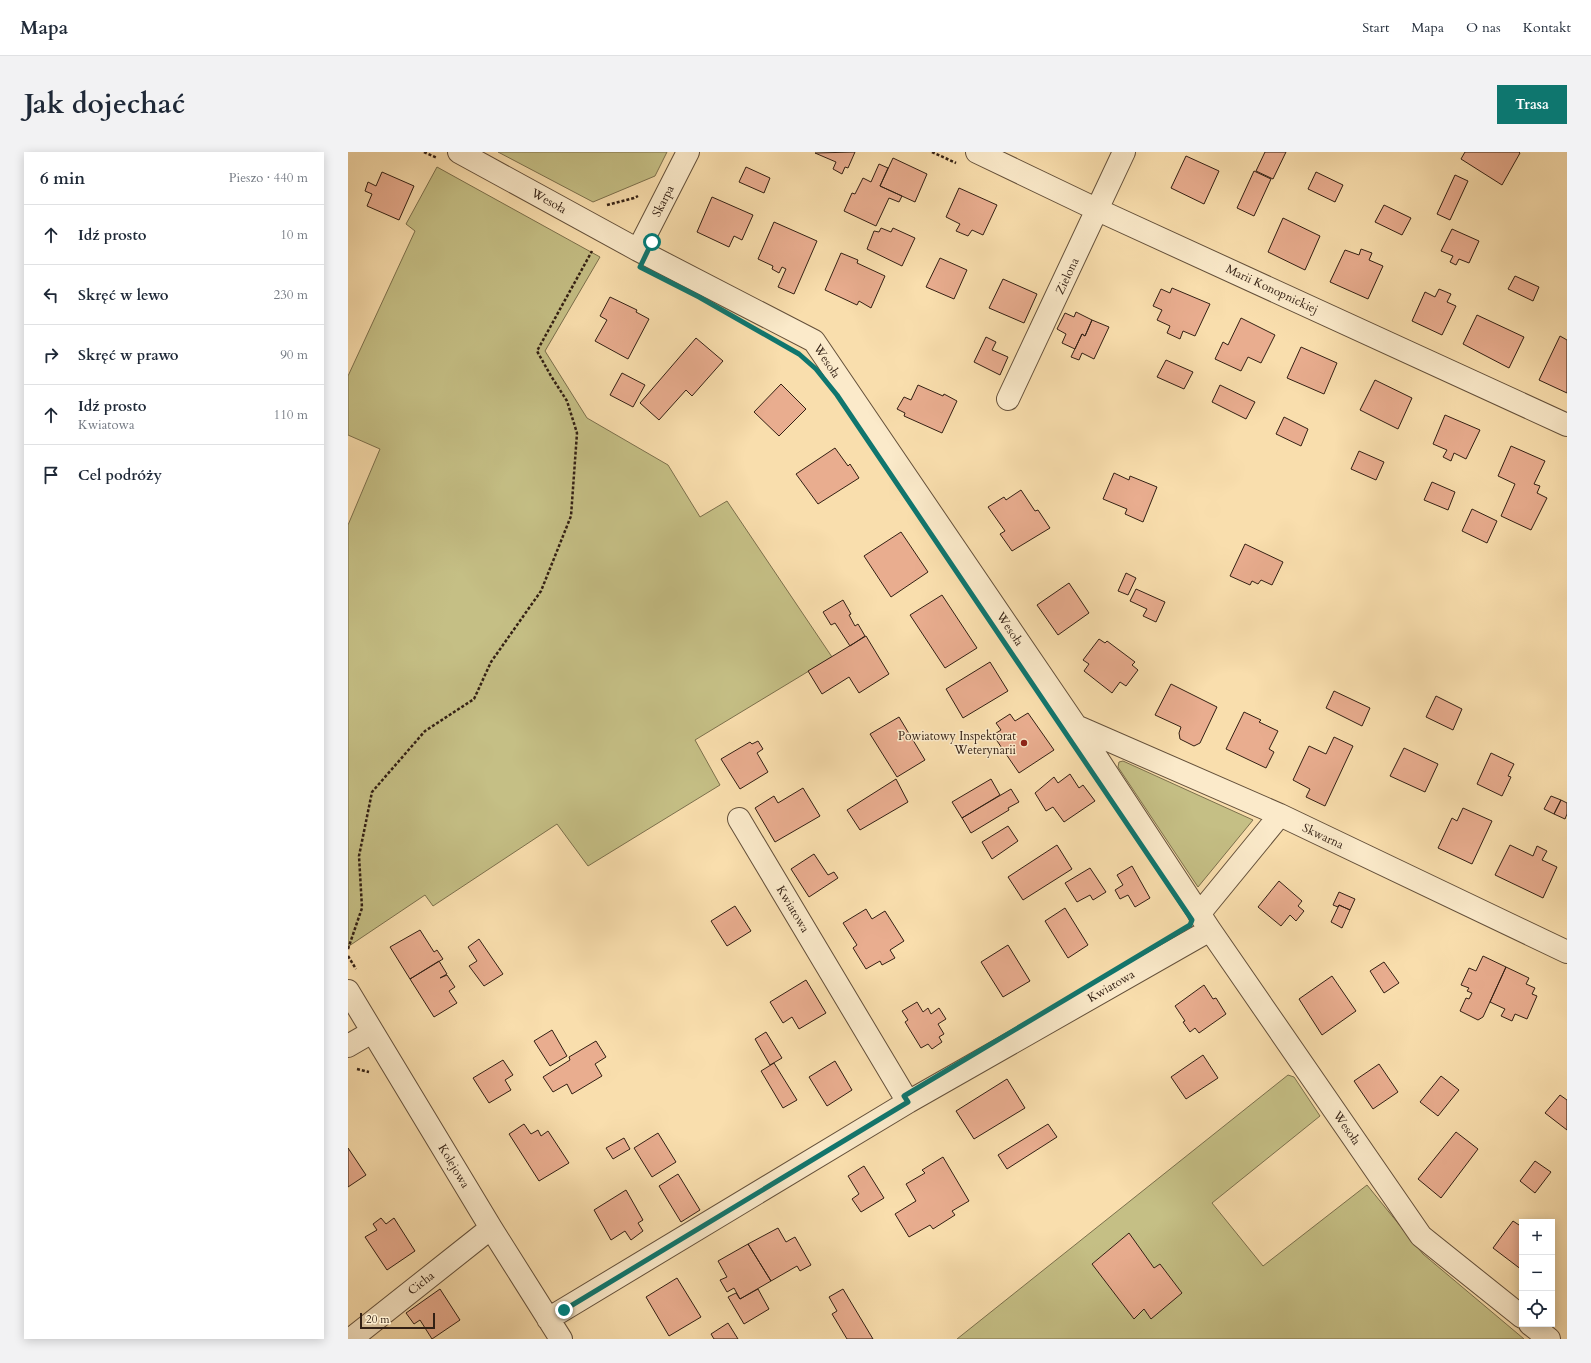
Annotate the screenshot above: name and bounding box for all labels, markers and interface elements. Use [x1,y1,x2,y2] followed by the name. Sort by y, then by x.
[20,15,68,41] text: Mapa
[1362,18,1389,37] text: Start
[1411,18,1444,37] text: Mapa
[1466,18,1501,37] text: O nas
[1523,18,1571,37] text: Kontakt
[24,85,185,123] text: Jak dojechać
[1497,85,1567,124] button: Trasa
[40,167,85,190] text: 6 min
[229,169,308,187] text: Pieszo · 440 m
[648,182,678,220] street label: Skarpa
[528,184,570,218] street label: Wesoła
[40,224,62,246] icon: ahead
[78,225,146,245] text: Idź prosto
[280,226,308,244] text: 10 m
[643,233,661,251] route start
[1052,254,1083,297] street label: Zielona
[1223,261,1321,317] street label: Marii Konopnickiej
[40,284,62,306] icon: left
[78,285,168,305] text: Skręć w lewo
[274,286,308,304] text: 230 m
[809,340,845,382] street label: Wesoła
[40,344,62,366] icon: right
[78,345,179,365] text: Skręć w prawo
[280,346,308,364] text: 90 m
[78,396,146,416] text: Idź prosto
[40,404,62,426] icon: ahead
[274,406,308,424] text: 110 m
[78,416,135,434] text: Kwiatowa
[40,464,62,486] icon: arrive
[78,465,162,485] text: Cel podróży
[992,608,1028,650] street label: Wesoła
[898,728,1017,758] place label: Powiatowy Inspektorat Weterynarii
[1019,738,1029,748] marker: Powiatowy Inspektorat Weterynarii
[1300,820,1347,853] street label: Skwarna
[773,883,814,936] street label: Kwiatowa
[1084,966,1138,1006] street label: Kwiatowa
[1329,1107,1365,1149] street label: Wesoła
[435,1141,474,1192] street label: Kolejowa
[1519,1219,1555,1327] map controls
[1519,1219,1555,1255] button: +
[1519,1255,1555,1291] button: −
[404,1267,438,1298] street label: Cicha
[1519,1291,1555,1327] button: locate
[555,1301,573,1319] route end
[360,1311,435,1330] scale bar
[366,1312,390,1327] text: 20 m

